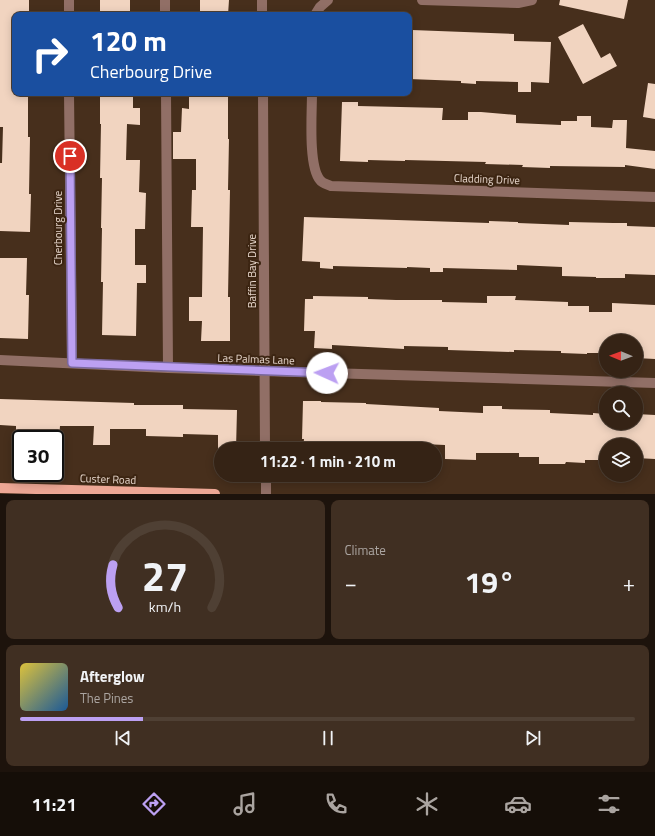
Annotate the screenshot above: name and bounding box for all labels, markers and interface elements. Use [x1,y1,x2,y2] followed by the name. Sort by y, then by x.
[90,19,167,62] text: 120 m
[24,28,76,80] icon: right
[90,58,212,85] text: Cherbourg Drive
[53,139,87,173] pin
[59,145,81,167] icon: arrive
[454,170,521,188] street label: Cladding Drive
[50,190,66,265] street label: Cherbourg Drive
[244,233,260,308] street label: Baffin Bay Drive
[599,334,643,378] north arrow
[599,334,643,482] map controls
[217,350,295,368] street label: Las Palmas Lane
[306,352,348,394] position arrow
[599,386,643,430] button: search
[12,430,64,482] speed limit sign: 30
[599,438,643,482] button: layers
[260,450,396,473] text: 11:22 · 1 min · 210 m
[80,470,137,488] street label: Custer Road
[345,540,386,560] text: Climate
[142,543,189,606] text: 27
[465,559,515,605] text: 19°
[345,566,357,600] text: −
[623,566,635,600] text: +
[149,595,181,617] text: km/h
[80,665,145,688] text: Afterglow
[80,688,133,708] text: The Pines
[112,727,134,749] icon: previous
[317,727,339,749] icon: pause
[522,727,544,749] icon: next
[140,790,168,818] icon: directions
[231,790,259,818] icon: music
[322,790,350,818] icon: phone
[413,790,441,818] icon: climate
[504,790,532,818] icon: car
[595,790,623,818] icon: filters
[32,791,77,818] text: 11:21

